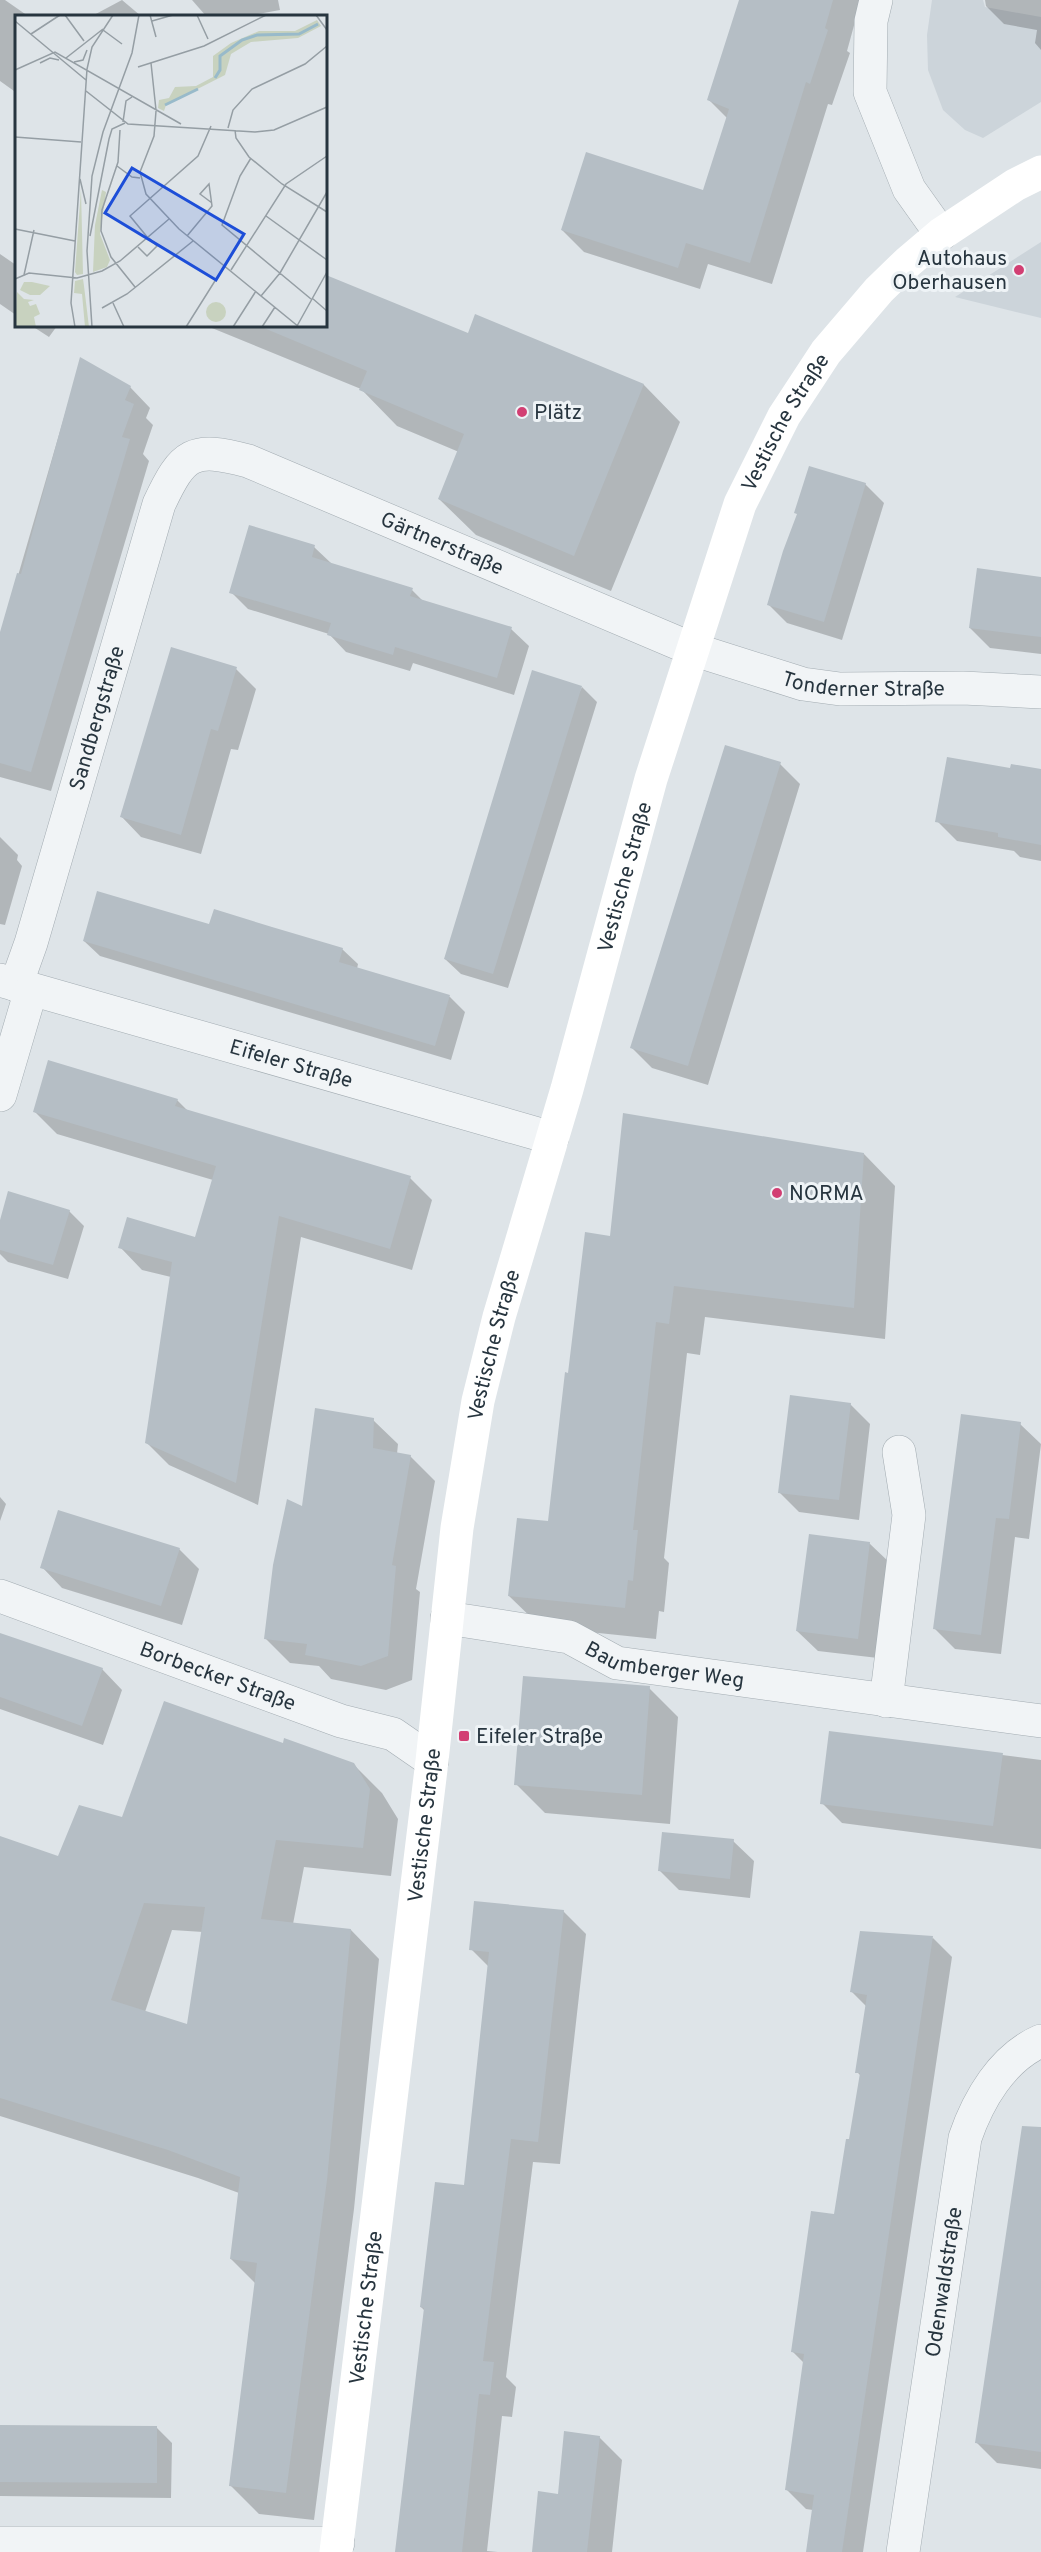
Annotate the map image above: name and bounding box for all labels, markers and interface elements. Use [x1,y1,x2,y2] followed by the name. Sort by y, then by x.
[15,15,327,327] inset map
[892,246,1007,297] place label: Autohaus Oberhausen
[1012,263,1026,277] marker: Autohaus Oberhausen
[736,349,836,496] street label: Vestische Straße
[534,400,582,427] place label: Plätz
[515,405,529,419] marker: Plätz
[376,507,507,583] street label: Gärtnerstraße
[64,643,132,794] street label: Sandbergstraße
[778,666,945,704] street label: Tonderner Straße
[593,799,659,956] street label: Vestische Straße
[226,1034,356,1095] street label: Eifeler Straße
[789,1181,864,1208] place label: NORMA
[770,1186,784,1200] marker: NORMA
[463,1267,527,1423] street label: Vestische Straße
[136,1636,299,1718] street label: Borbecker Straße
[580,1636,746,1695] street label: Baumberger Weg
[476,1724,603,1751] place label: Eifeler Straße
[457,1729,471,1743] marker: Eifeler Straße
[403,1747,448,1904] street label: Vestische Straße
[920,2205,970,2359] street label: Odenwaldstraße
[344,2229,390,2387] street label: Vestische Straße

